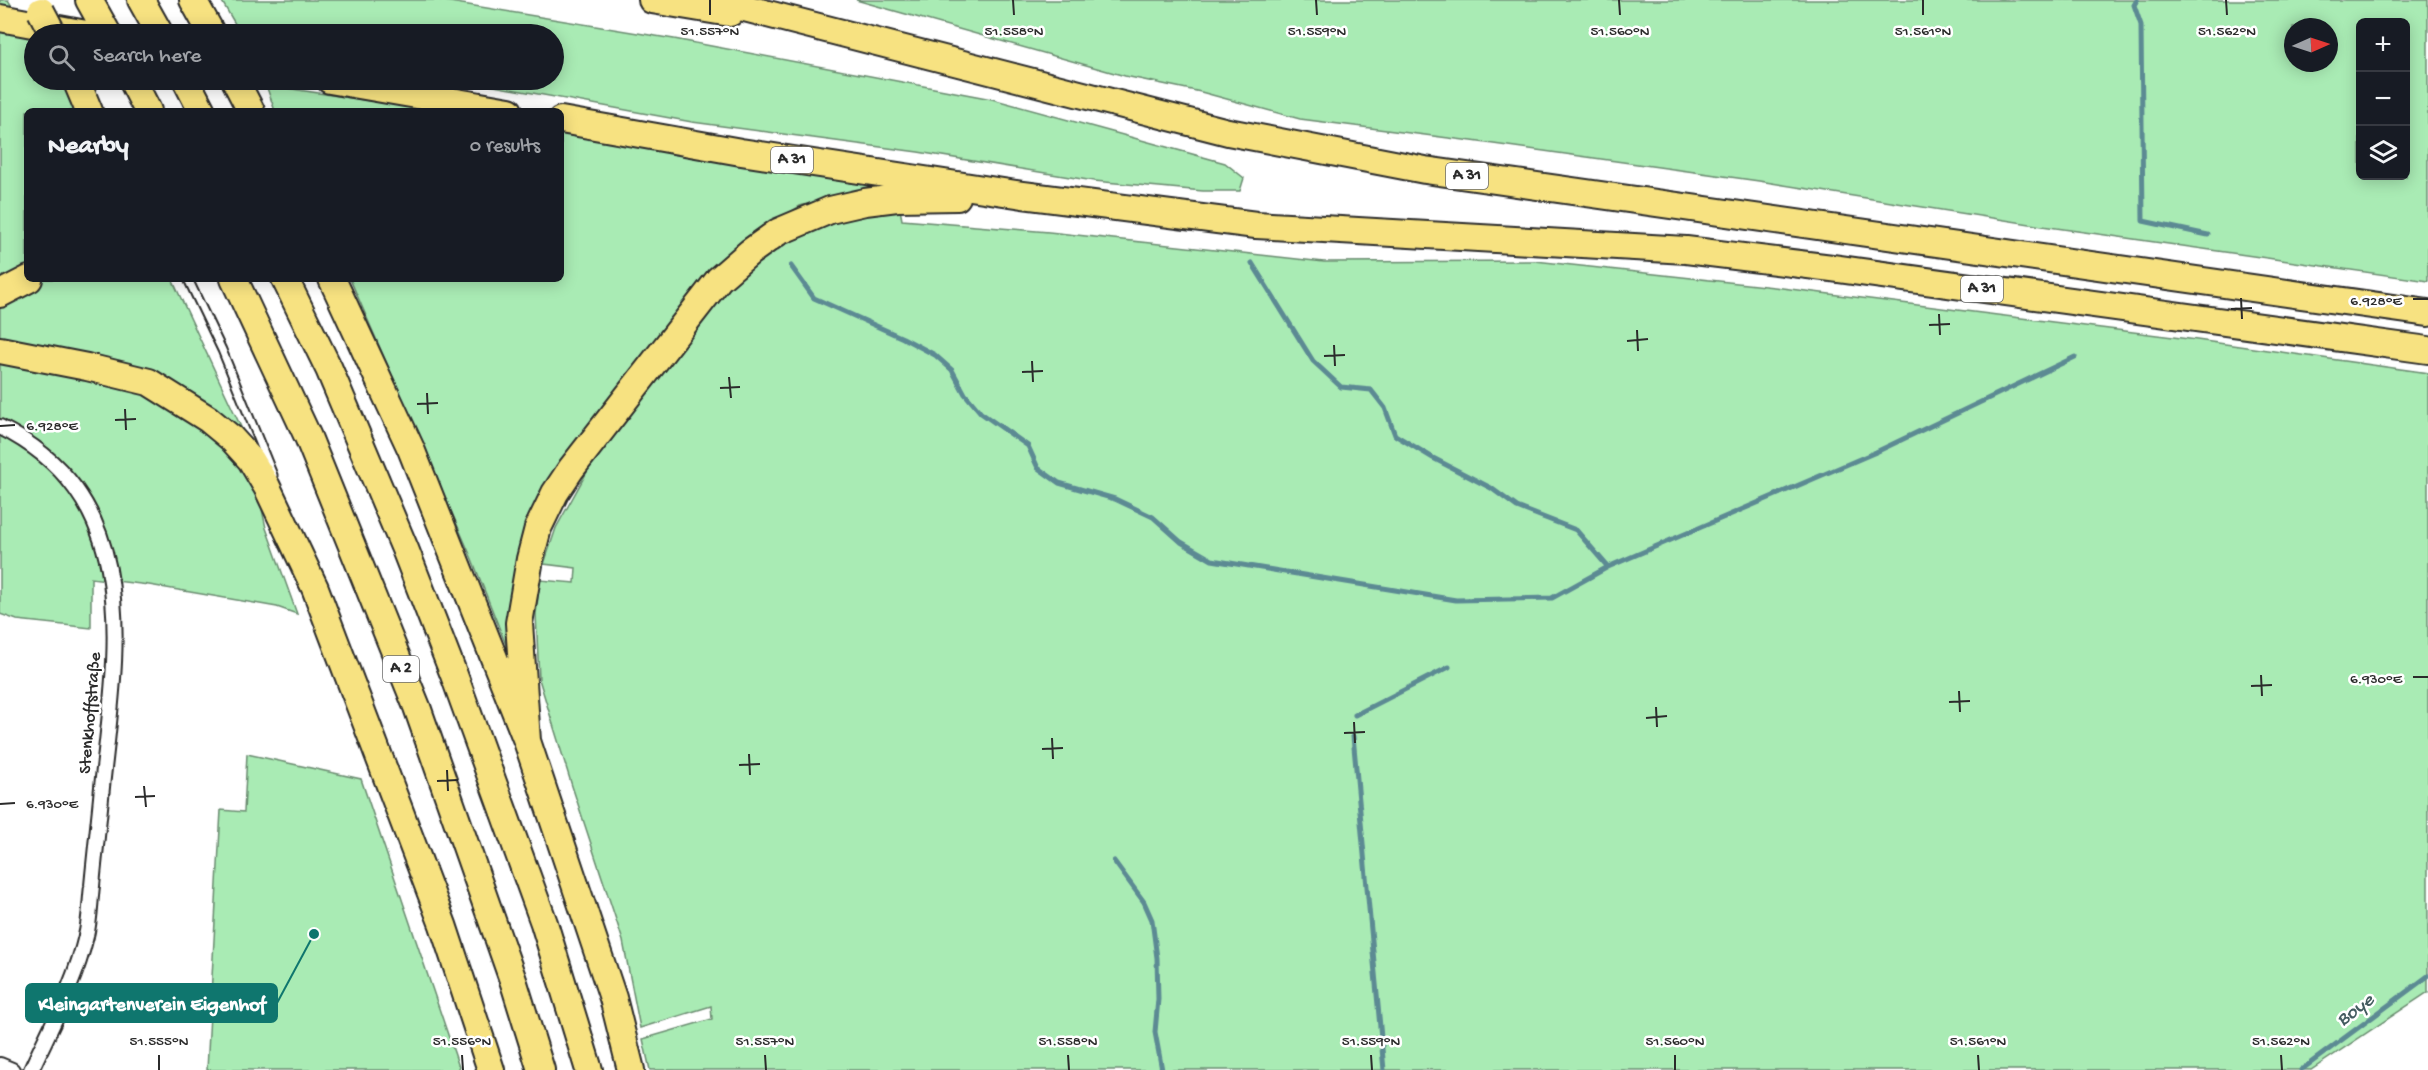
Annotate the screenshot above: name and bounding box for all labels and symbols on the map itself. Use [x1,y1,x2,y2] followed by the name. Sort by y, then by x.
[2284,18,2338,72] north arrow
[681,23,740,41] text: 51.557°N
[984,23,1044,41] text: 51.558°N
[1288,23,1346,41] text: 51.559°N
[1590,23,1650,41] text: 51.560°N
[1895,23,1952,41] text: 51.561°N
[2198,23,2256,41] text: 51.562°N
[771,147,813,173] road number: A 31
[1446,163,1488,189] road number: A 31
[1961,276,2003,302] road number: A 31
[2350,293,2402,311] text: 6.928°E
[26,418,78,436] text: 6.928°E
[75,651,107,775] street label: Stenkhoffstraße
[383,656,419,682] road number: A 2
[2350,671,2403,689] text: 6.930°E
[26,796,79,814] text: 6.930°E
[26,984,277,1022] callout: Kleingartenverein Eigenhof
[2333,989,2380,1032] water label: Boye
[37,995,268,1018] text: Kleingartenverein Eigenhof
[130,1033,189,1051] text: 51.555°N
[433,1033,491,1051] text: 51.556°N
[736,1033,795,1051] text: 51.557°N
[1038,1033,1098,1051] text: 51.558°N
[1342,1033,1400,1051] text: 51.559°N
[1645,1033,1705,1051] text: 51.560°N
[1950,1033,2007,1051] text: 51.561°N
[2252,1033,2310,1051] text: 51.562°N

